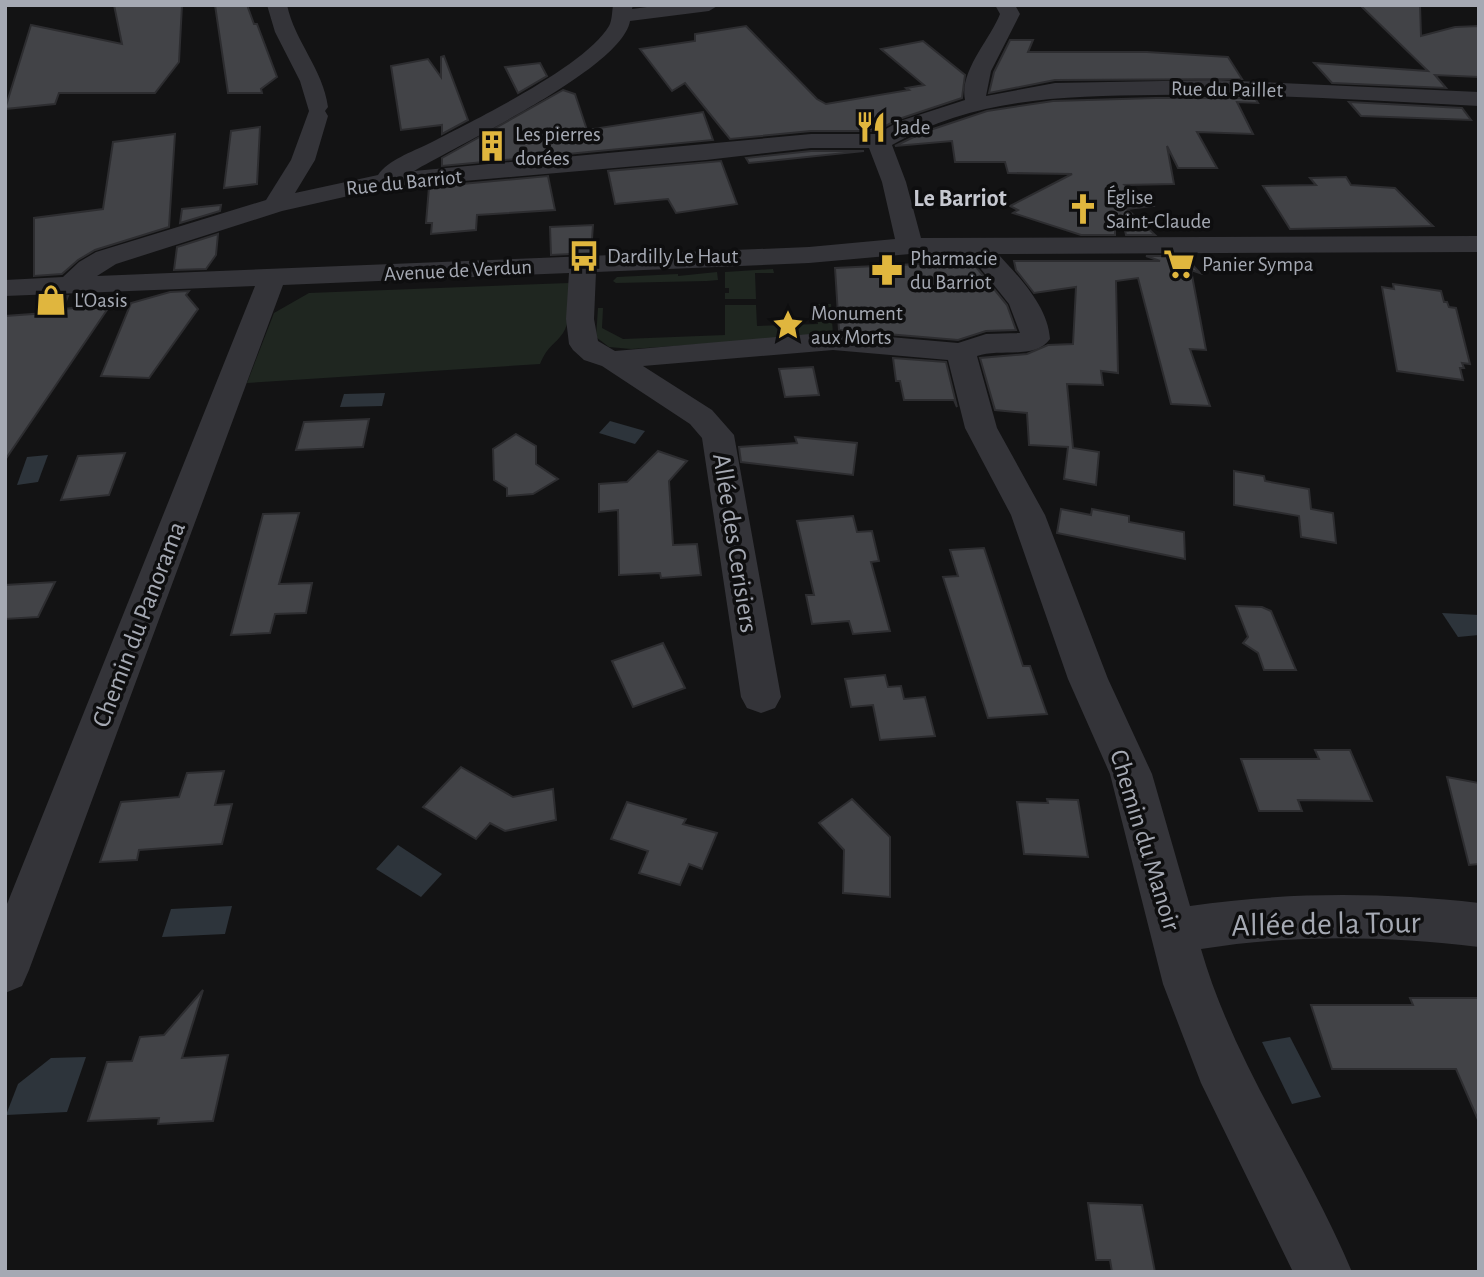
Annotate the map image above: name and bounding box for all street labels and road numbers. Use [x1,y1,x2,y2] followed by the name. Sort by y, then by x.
[1171,78,1283,101] street label: Rue du Paillet
[345,166,463,199] street label: Rue du Barriot
[383,256,533,285] street label: Avenue de Verdun
[708,452,762,635] street label: Allée des Cerisiers
[88,518,190,731] street label: Chemin du Panorama
[1105,747,1185,934] street label: Chemin du Manoir
[1231,906,1422,942] street label: Allée de la Tour

